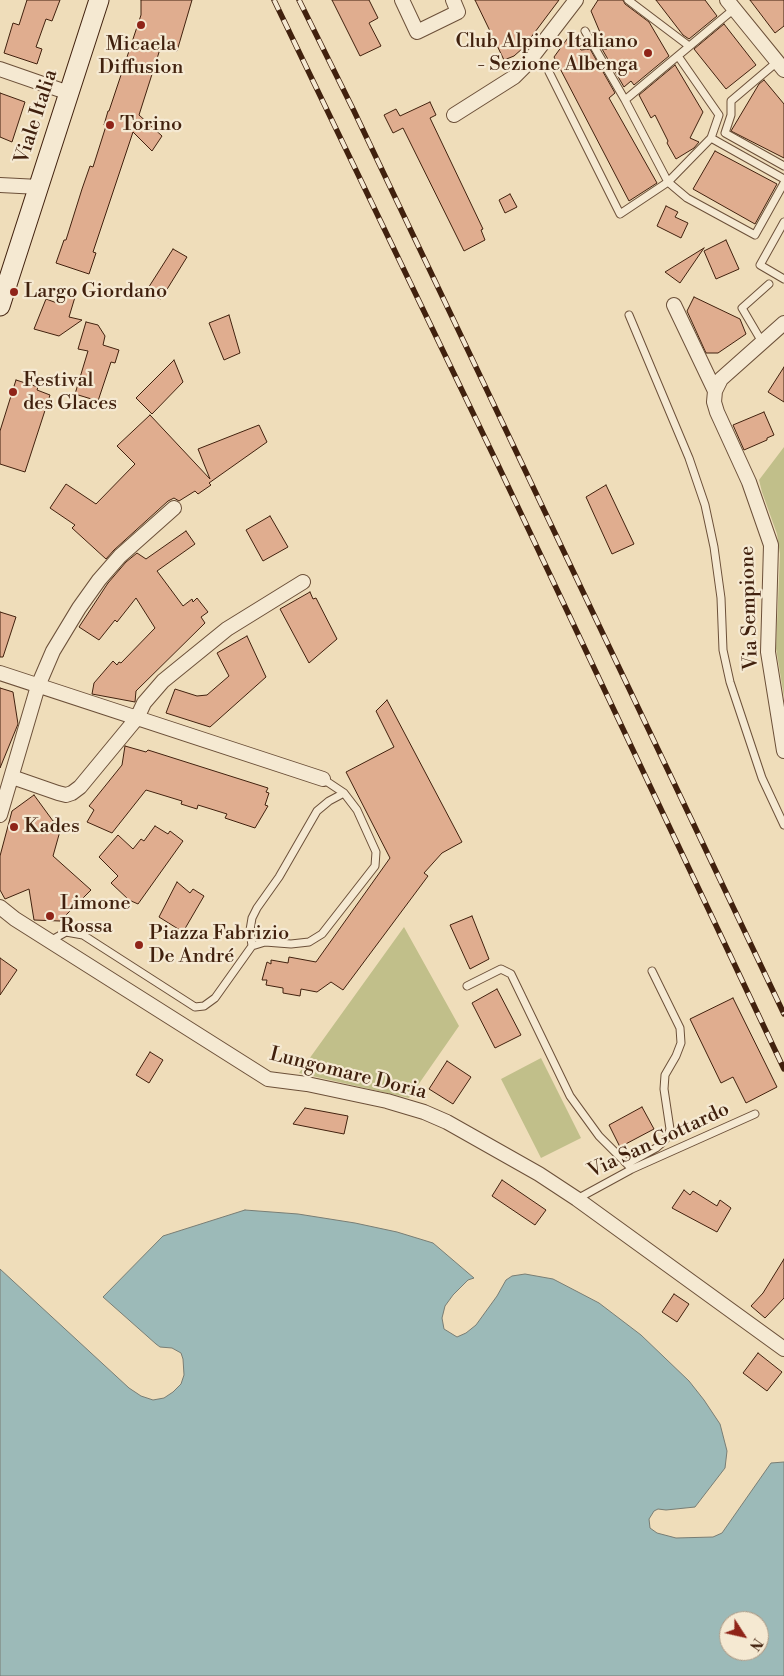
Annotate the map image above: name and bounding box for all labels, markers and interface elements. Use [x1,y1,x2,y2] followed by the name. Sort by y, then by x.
[135,19,147,31] marker: Micaela Diffusion
[455,30,638,77] place label: Club Alpino Italiano - Sezione Albenga
[99,33,183,80] place label: Micaela Diffusion
[642,47,654,59] marker: Club Alpino Italiano - Sezione Albenga
[10,67,64,167] street label: Viale Italia
[120,113,182,137] place label: Torino
[104,119,116,131] marker: Torino
[24,280,167,304] place label: Largo Giordano
[8,286,20,298] marker: Largo Giordano
[23,369,117,416] place label: Festival des Glaces
[7,386,19,398] marker: Festival des Glaces
[736,545,764,671] street label: Via Sempione
[24,815,80,839] place label: Kades
[8,821,20,833] marker: Kades
[60,892,131,939] place label: Limone Rossa
[44,910,56,922] marker: Limone Rossa
[149,922,289,969] place label: Piazza Fabrizio De André
[133,939,145,951] marker: Piazza Fabrizio De André
[267,1043,429,1105] street label: Lungomare Doria
[585,1098,733,1184] street label: Via San Gottardo
[719,1611,769,1661] north arrow
[745,1634,766,1654] text: N

